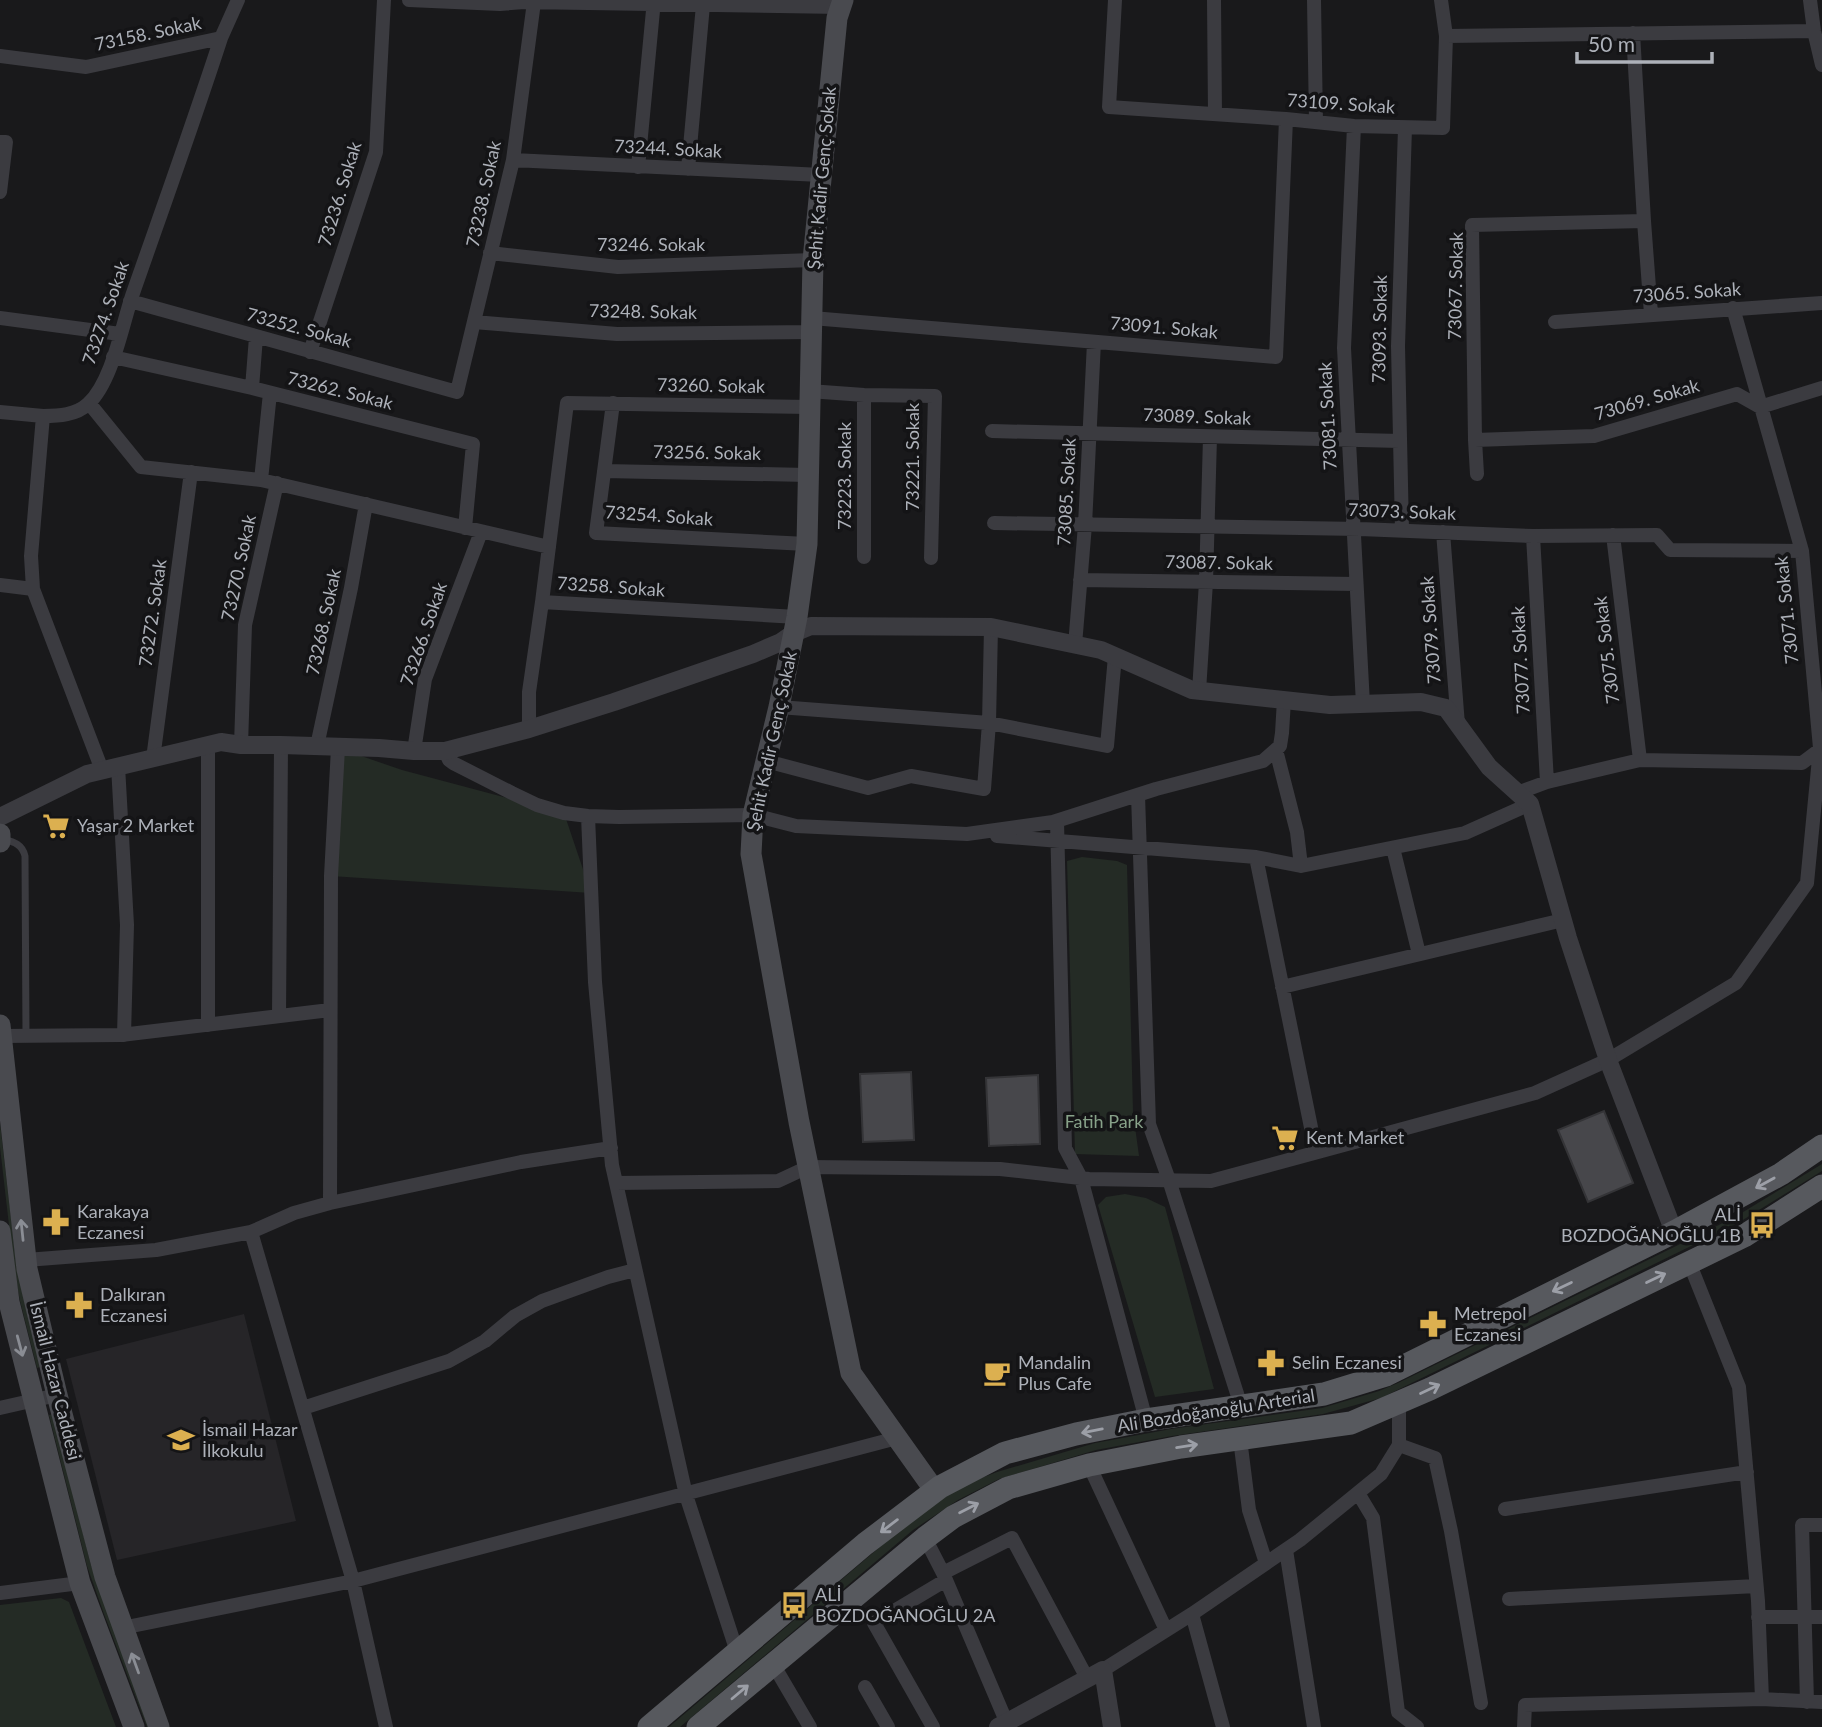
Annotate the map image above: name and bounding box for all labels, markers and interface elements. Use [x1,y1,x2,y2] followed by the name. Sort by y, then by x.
[93,11,204,55] street label: 73158. Sokak
[1577,21,1712,65] scale bar
[1588,31,1635,56] text: 50 m
[802,85,840,270] street label: Şehit Kadir Genç Sokak
[1286,88,1397,118] street label: 73109. Sokak
[613,134,724,162] street label: 73244. Sokak
[313,138,366,249] street label: 73236. Sokak
[461,138,505,249] street label: 73238. Sokak
[1443,231,1467,340] street label: 73067. Sokak
[597,233,706,255] street label: 73246. Sokak
[77,257,133,367] street label: 73274. Sokak
[1367,274,1391,383] street label: 73093. Sokak
[1632,277,1743,307] street label: 73065. Sokak
[589,299,698,323] street label: 73248. Sokak
[244,302,355,352] street label: 73252. Sokak
[1109,311,1220,343] street label: 73091. Sokak
[1313,361,1341,471] street label: 73081. Sokak
[285,366,396,414] street label: 73262. Sokak
[657,373,766,397] street label: 73260. Sokak
[1592,373,1703,425] street label: 73069. Sokak
[901,402,923,511] street label: 73221. Sokak
[1143,403,1252,429] street label: 73089. Sokak
[833,421,855,530] street label: 73223. Sokak
[1052,436,1080,547] street label: 73085. Sokak
[653,440,762,464] street label: 73256. Sokak
[1348,498,1457,524] street label: 73073. Sokak
[604,500,715,530] street label: 73254. Sokak
[216,512,260,623] street label: 73270. Sokak
[1165,550,1274,574] street label: 73087. Sokak
[1769,554,1803,665] street label: 73071. Sokak
[134,557,171,668] street label: 73272. Sokak
[301,566,345,677] street label: 73268. Sokak
[556,571,667,601] street label: 73258. Sokak
[1415,574,1445,685] street label: 73079. Sokak
[395,578,451,688] street label: 73266. Sokak
[1588,594,1624,705] street label: 73075. Sokak
[1506,605,1534,715] street label: 73077. Sokak
[741,648,801,833] street label: Şehit Kadir Genç Sokak
[41,811,71,841] supermarket icon: Yaşar 2 Market
[77,814,195,836] place label: Yaşar 2 Market
[1065,1110,1144,1132] park label: Fatih Park
[1270,1123,1300,1153] supermarket icon: Kent Market
[1306,1126,1405,1148] place label: Kent Market
[1755,1176,1775,1190] one-way arrow
[77,1200,149,1243] place label: Karakaya Eczanesi
[1561,1203,1741,1246] place label: ALİ BOZDOĞANOĞLU 1B
[41,1207,71,1237] pharmacy icon: Karakaya Eczanesi
[1747,1210,1777,1240] bus stop icon: ALİ BOZDOĞANOĞLU 1B
[16,1219,29,1242] one-way arrow
[1645,1271,1666,1285] one-way arrow
[1552,1281,1573,1295] one-way arrow
[100,1283,167,1326] place label: Dalkıran Eczanesi
[64,1290,94,1320] pharmacy icon: Dalkıran Eczanesi
[26,1299,86,1462] street label: İsmail Hazar Caddesi
[1454,1302,1527,1345] place label: Metrepol Eczanesi
[1418,1309,1448,1339] pharmacy icon: Metrepol Eczanesi
[14,1334,27,1357] one-way arrow
[1256,1348,1286,1378] pharmacy icon: Selin Eczanesi
[1018,1351,1092,1394] place label: Mandalin Plus Cafe
[1292,1351,1402,1373] place label: Selin Eczanesi
[982,1358,1012,1388] cafe icon: Mandalin Plus Cafe
[1419,1382,1440,1395] one-way arrow
[1115,1384,1316,1437] street label: Ali Bozdoğanoğlu Arterial
[202,1418,298,1461] place label: İsmail Hazar İlkokulu
[1081,1424,1104,1438] one-way arrow
[166,1425,196,1455] school or university icon: İsmail Hazar İlkokulu
[1175,1440,1197,1453] one-way arrow
[958,1501,979,1515] one-way arrow
[879,1518,898,1533] one-way arrow
[815,1583,996,1626] place label: ALİ BOZDOĞANOĞLU 2A
[779,1590,809,1620] bus stop icon: ALİ BOZDOĞANOĞLU 2A
[128,1653,140,1675] one-way arrow
[730,1684,748,1700] one-way arrow

